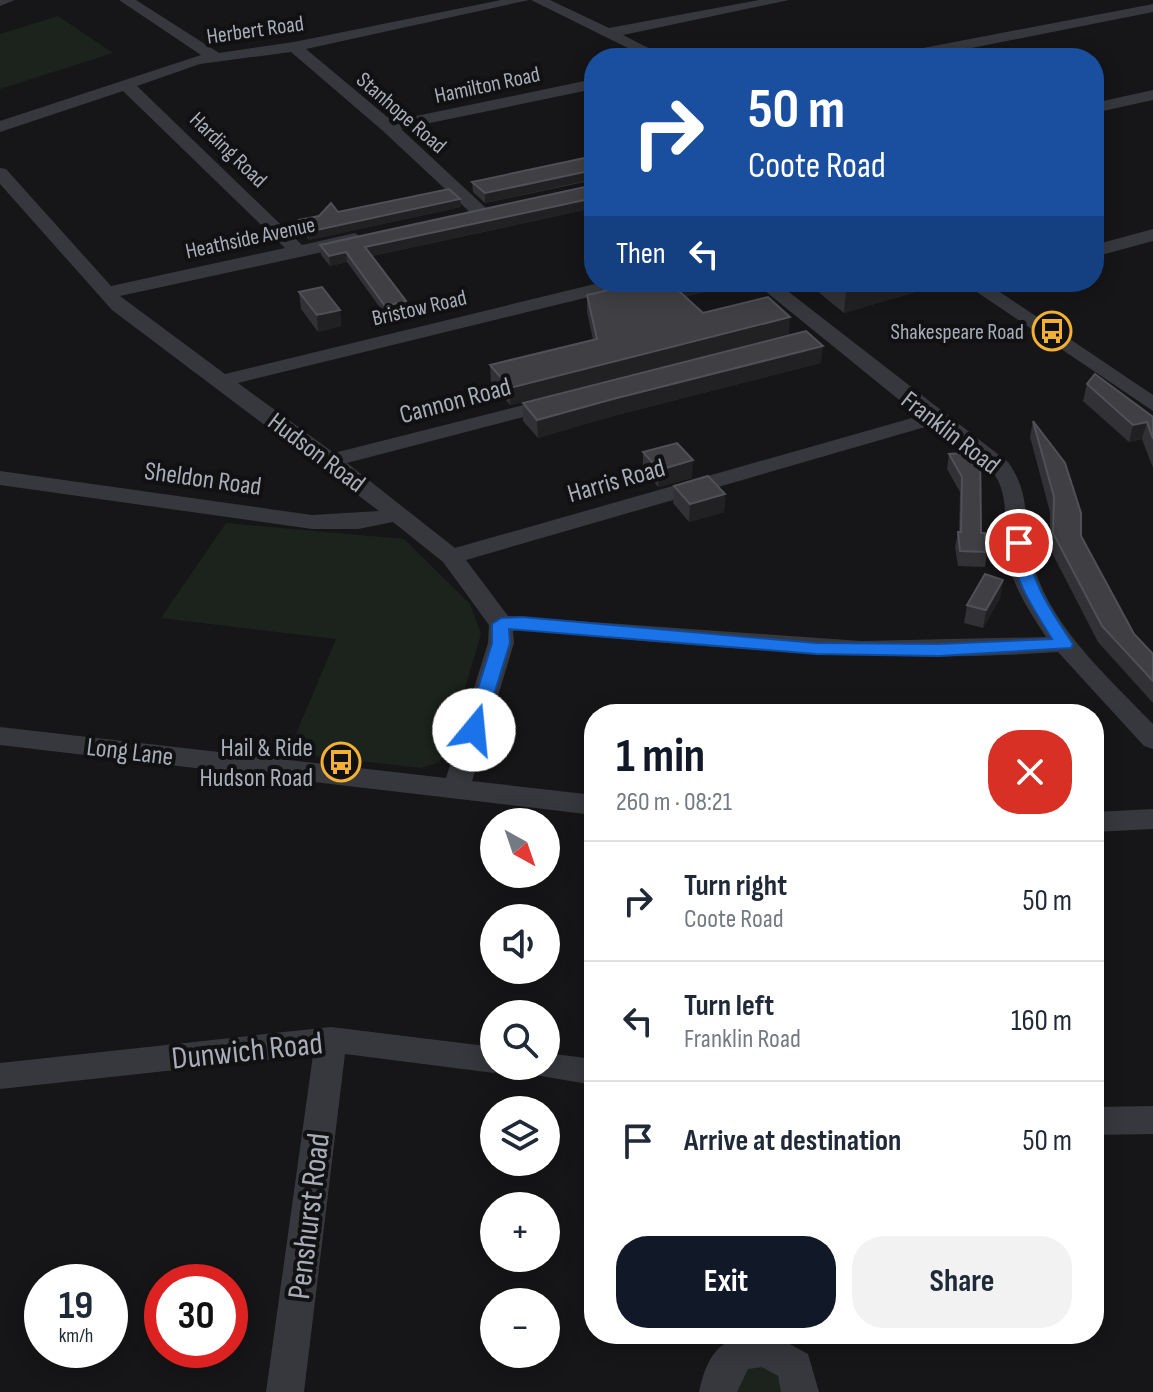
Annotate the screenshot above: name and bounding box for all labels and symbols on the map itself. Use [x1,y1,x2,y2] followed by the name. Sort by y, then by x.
[205,10,305,51] street label: Herbert Road
[432,61,543,110] street label: Hamilton Road
[350,67,452,160] street label: Stanhope Road
[184,107,272,194] street label: Harding Road
[183,212,318,265] street label: Heathside Avenue
[369,284,469,332] street label: Bristow Road
[1031,310,1073,352] bus stop icon: Shakespeare Road
[891,319,1024,346] place label: Shakespeare Road
[396,372,514,431] street label: Cannon Road
[895,385,1006,481] street label: Franklin Road
[261,407,371,500] street label: Hudson Road
[564,453,669,510] street label: Harris Road
[142,456,263,503] street label: Sheldon Road
[985,509,1053,577] pin
[432,688,516,772] position arrow
[85,732,175,773] street label: Long Lane
[199,733,313,794] place label: Hail & Ride Hudson Road
[320,741,362,783] bus stop icon: Hail & Ride Hudson Road
[480,808,560,888] north arrow
[170,1024,325,1079] street label: Dunwich Road
[280,1131,339,1301] street label: Penshurst Road
[144,1264,248,1368] speed limit sign: 30

